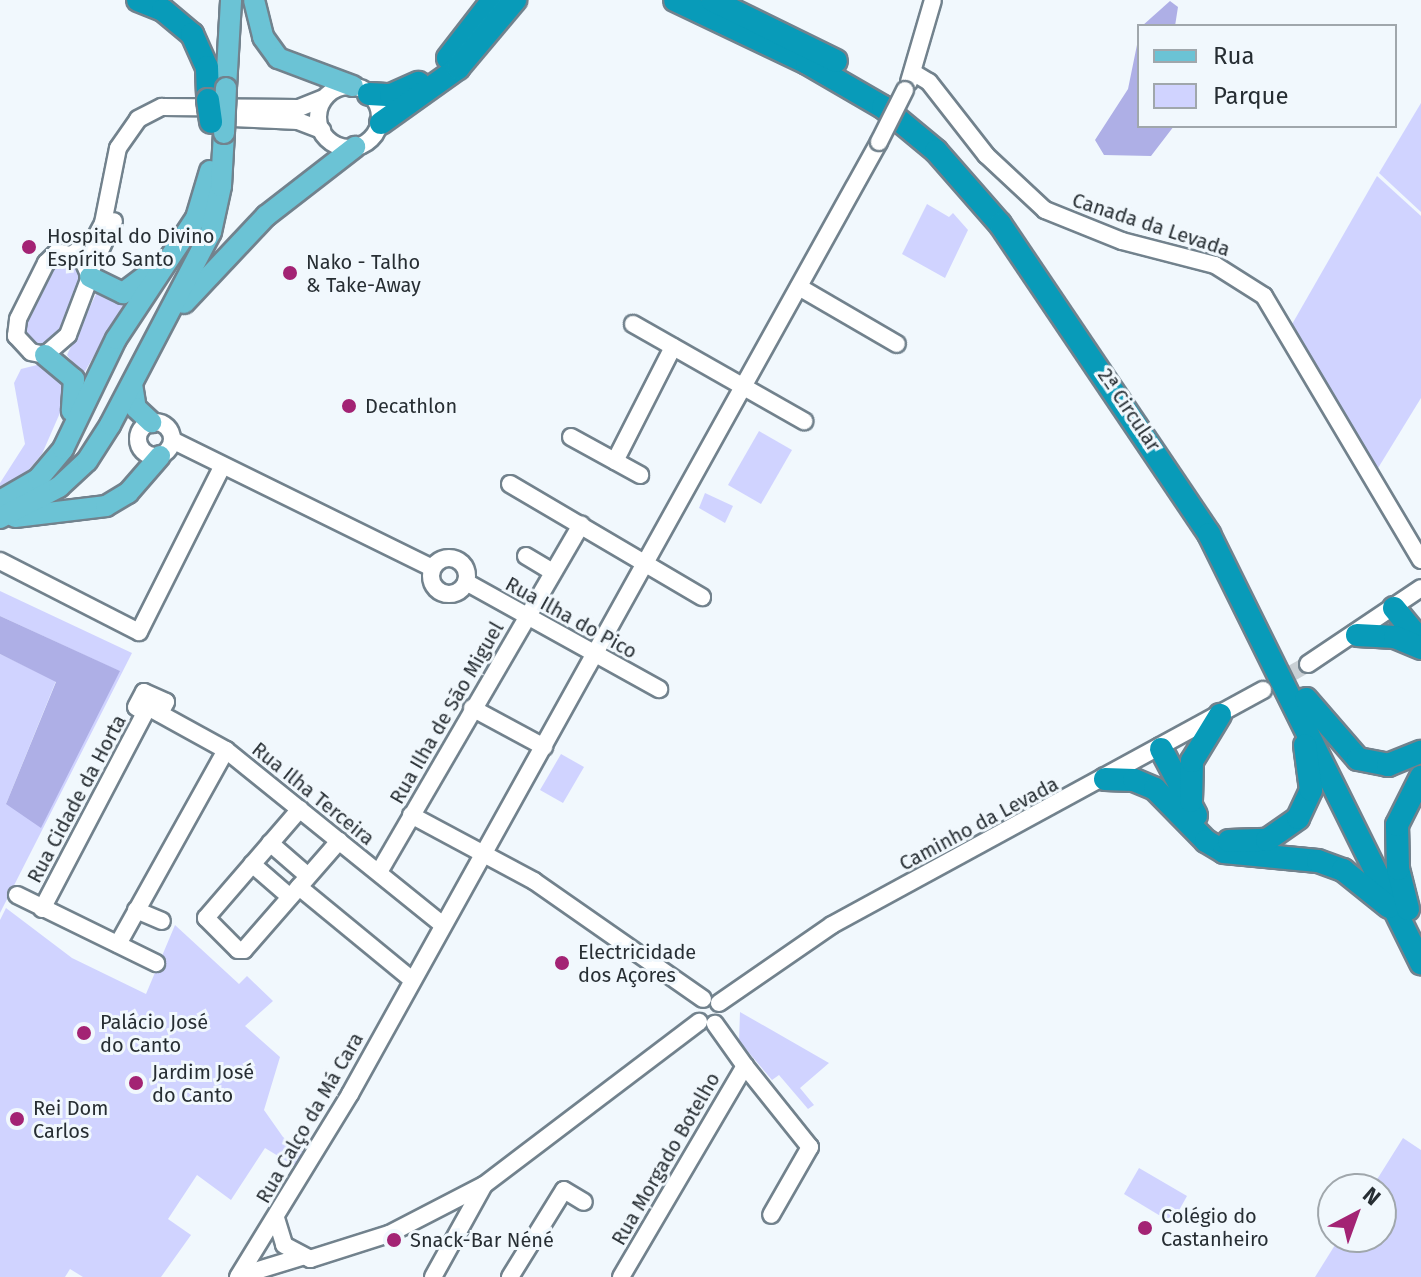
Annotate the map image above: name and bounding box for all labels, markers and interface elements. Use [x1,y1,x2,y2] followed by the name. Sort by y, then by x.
[1137,24,1397,128] legend
[1213,42,1255,70] text: Rua
[1213,82,1289,110] text: Parque
[1069,188,1233,262] street label: Canada da Levada
[47,224,214,271] place label: Hospital do Divino Espírito Santo
[18,236,40,258] marker: Hospital do Divino Espírito Santo
[306,250,421,297] place label: Nako - Talho & Take-Away
[281,264,299,282] marker: Nako - Talho & Take-Away
[1093,364,1165,456] street label: 2ª Circular
[365,394,457,418] place label: Decathlon
[340,397,358,415] marker: Decathlon
[501,572,641,664] street label: Rua Ilha do Pico
[385,618,509,808] street label: Rua Ilha de São Miguel
[23,711,131,887] street label: Rua Cidade da Horta
[247,737,379,851] street label: Rua Ilha Terceira
[895,772,1063,876] street label: Caminho da Levada
[578,940,696,987] place label: Electricidade dos Açores
[553,954,571,972] marker: Electricidade dos Açores
[100,1010,208,1057] place label: Palácio José do Canto
[75,1024,93,1042] marker: Palácio José do Canto
[251,1028,369,1208] street label: Rua Calço da Má Cara
[152,1060,254,1107] place label: Jardim José do Canto
[607,1068,725,1250] street label: Rua Morgado Botelho
[127,1074,145,1092] marker: Jardim José do Canto
[33,1096,108,1143] place label: Rei Dom Carlos
[8,1110,26,1128] marker: Rei Dom Carlos
[1317,1173,1397,1253] north arrow
[1357,1181,1386,1211] text: N
[1161,1204,1269,1251] place label: Colégio do Castanheiro
[1136,1219,1154,1237] marker: Colégio do Castanheiro
[410,1228,554,1252] place label: Snack-Bar Néné
[385,1231,403,1249] marker: Snack-Bar Néné

